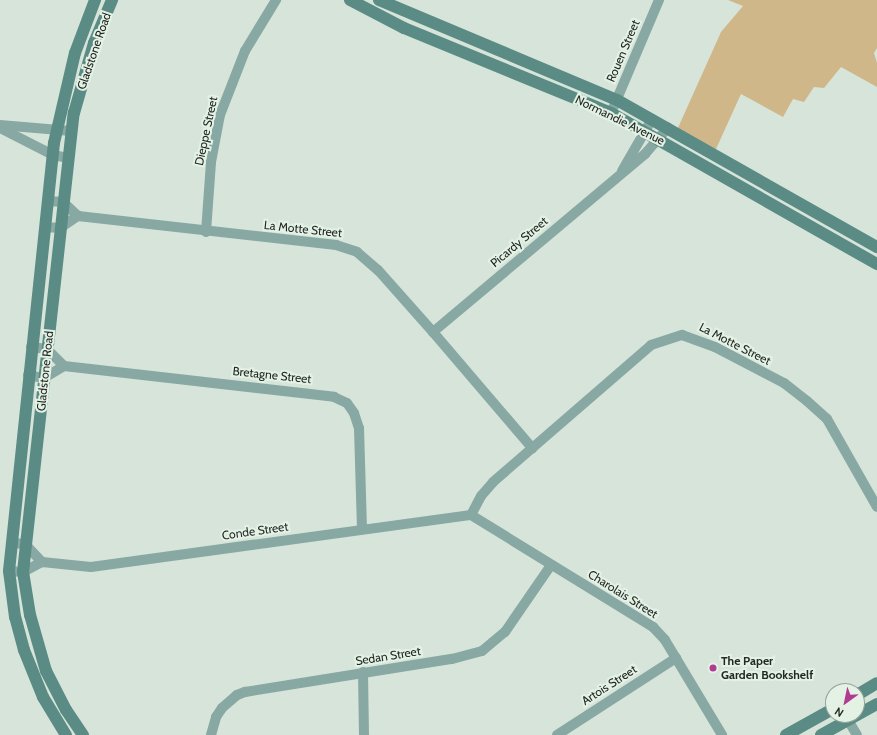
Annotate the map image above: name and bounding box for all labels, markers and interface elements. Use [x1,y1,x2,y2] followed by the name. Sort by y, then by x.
[74,11,114,91] street label: Gladstone Road
[603,18,643,84] street label: Rouen Street
[573,92,667,148] street label: Normandie Avenue
[192,95,220,167] street label: Dieppe Street
[487,214,551,270] street label: Picardy Street
[263,218,343,240] street label: La Motte Street
[697,320,773,368] street label: La Motte Street
[34,330,56,412] street label: Gladstone Road
[232,364,312,386] street label: Bretagne Street
[221,519,289,543] street label: Conde Street
[585,567,661,621] street label: Charolais Street
[354,644,422,668] street label: Sedan Street
[721,654,813,682] place label: The Paper Garden Bookshelf
[579,662,639,708] street label: Artois Street
[708,663,718,673] marker: The Paper Garden Bookshelf
[825,683,865,723] north arrow
[832,704,846,720] text: N

